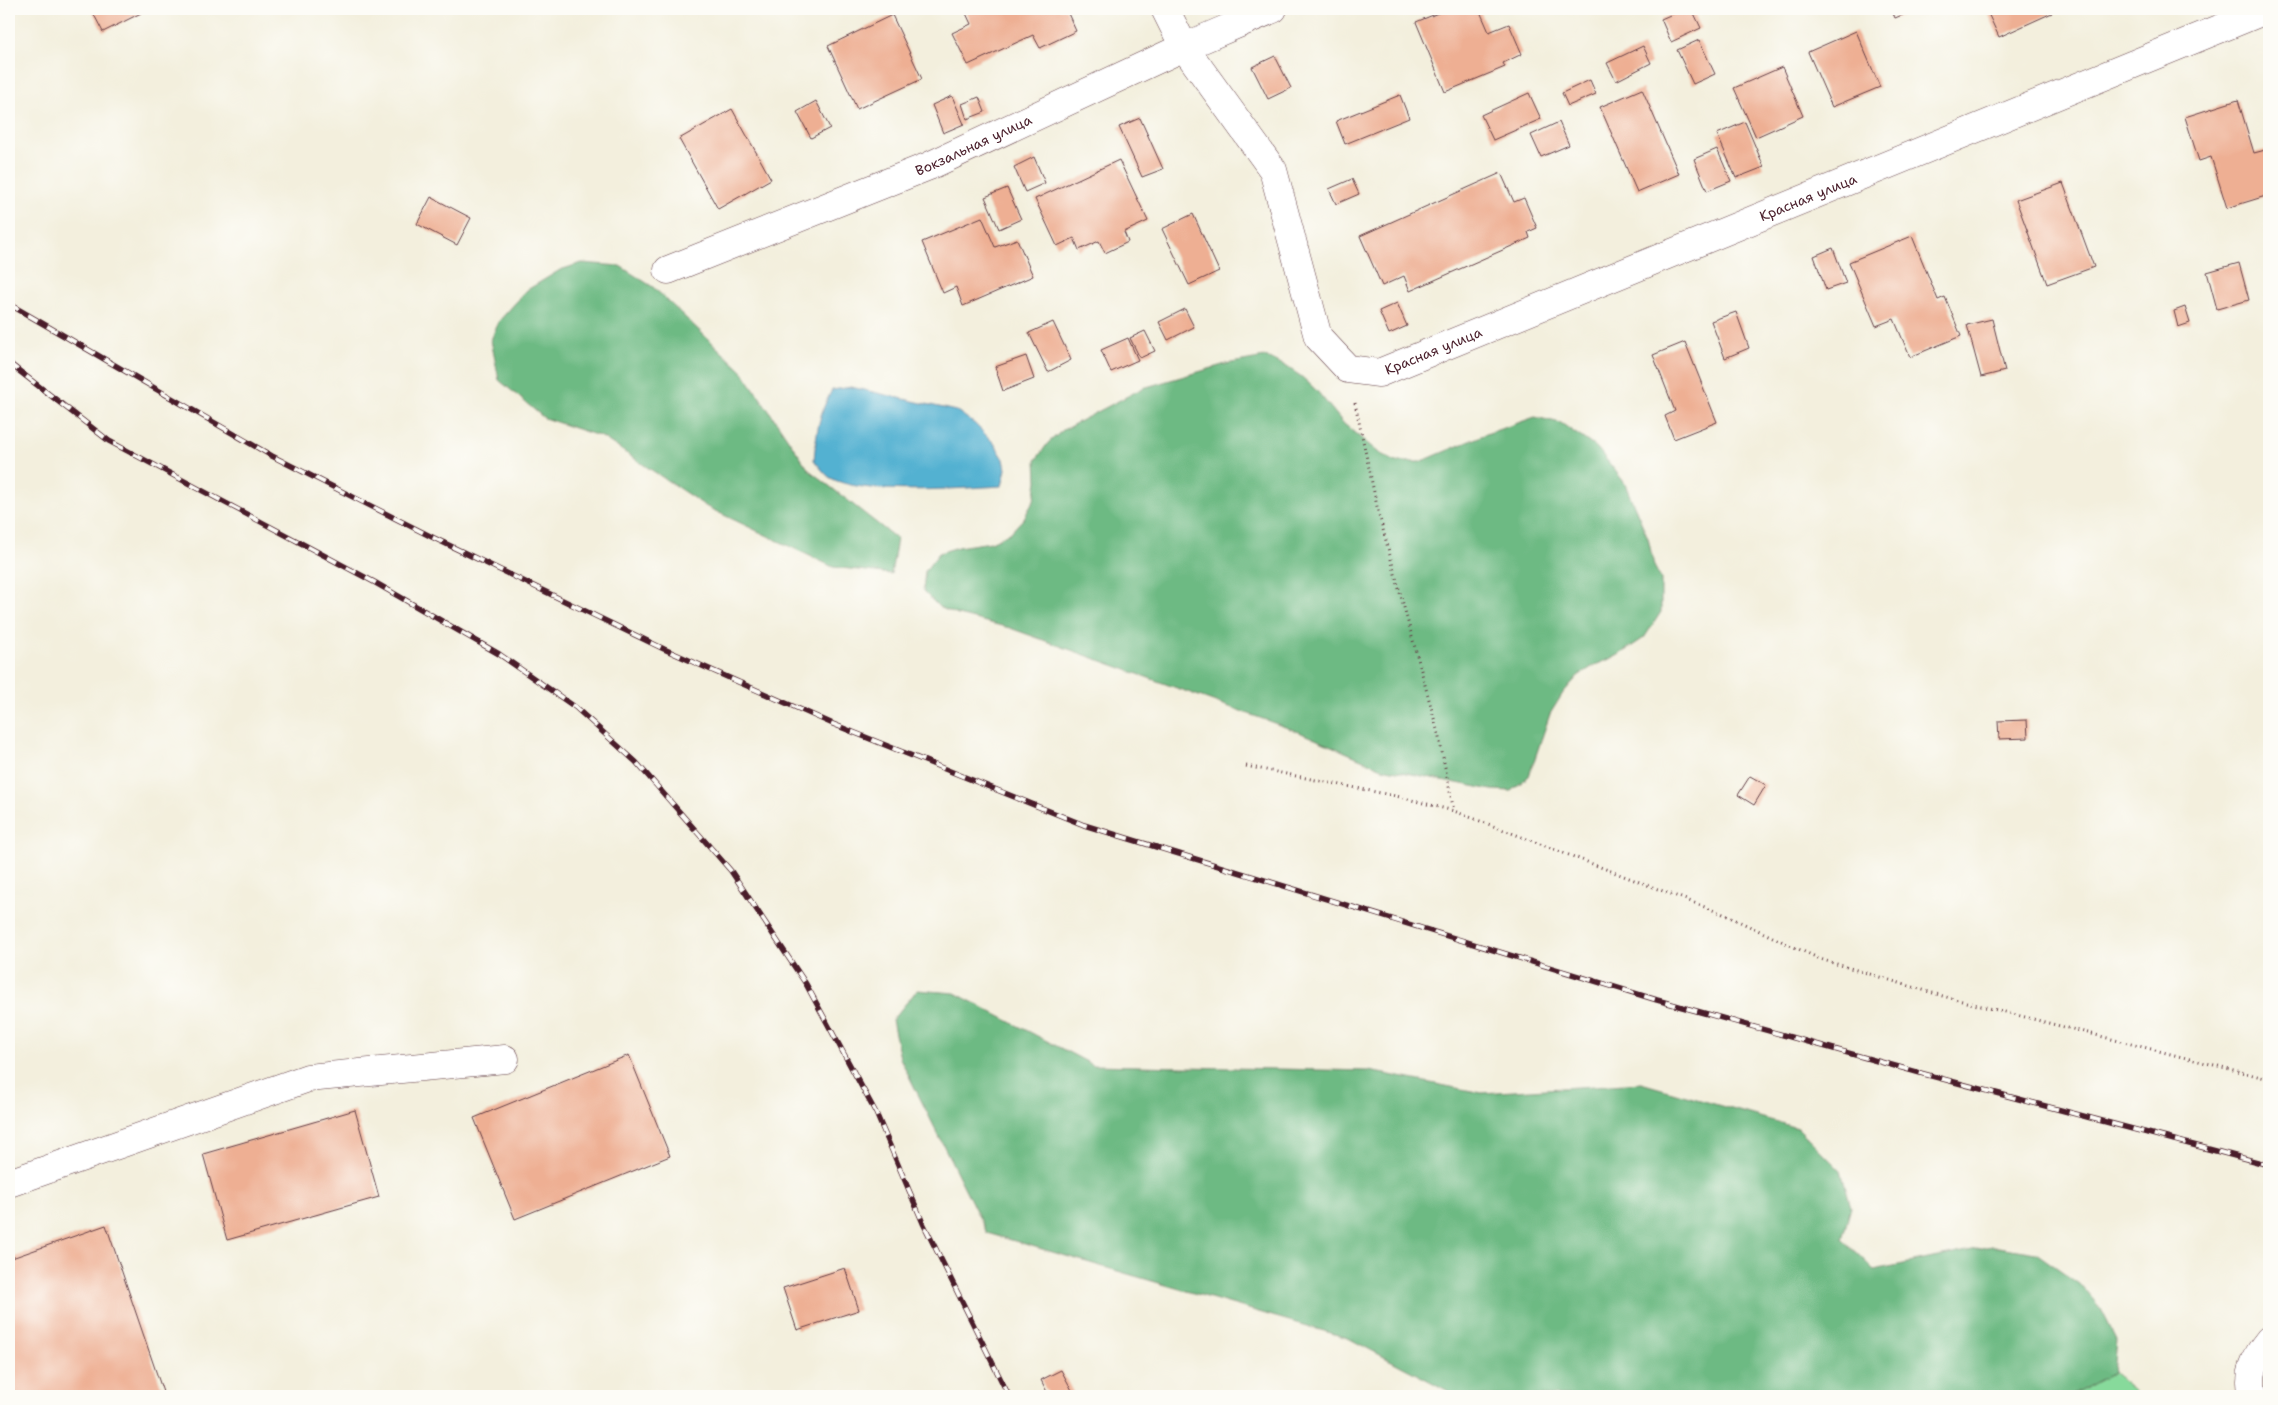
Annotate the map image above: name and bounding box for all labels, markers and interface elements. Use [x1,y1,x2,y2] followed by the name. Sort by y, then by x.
[913,110,1035,180] street label: Вокзальная улица
[1757,169,1860,225] street label: Красная улица
[1382,323,1485,379] street label: Красная улица

